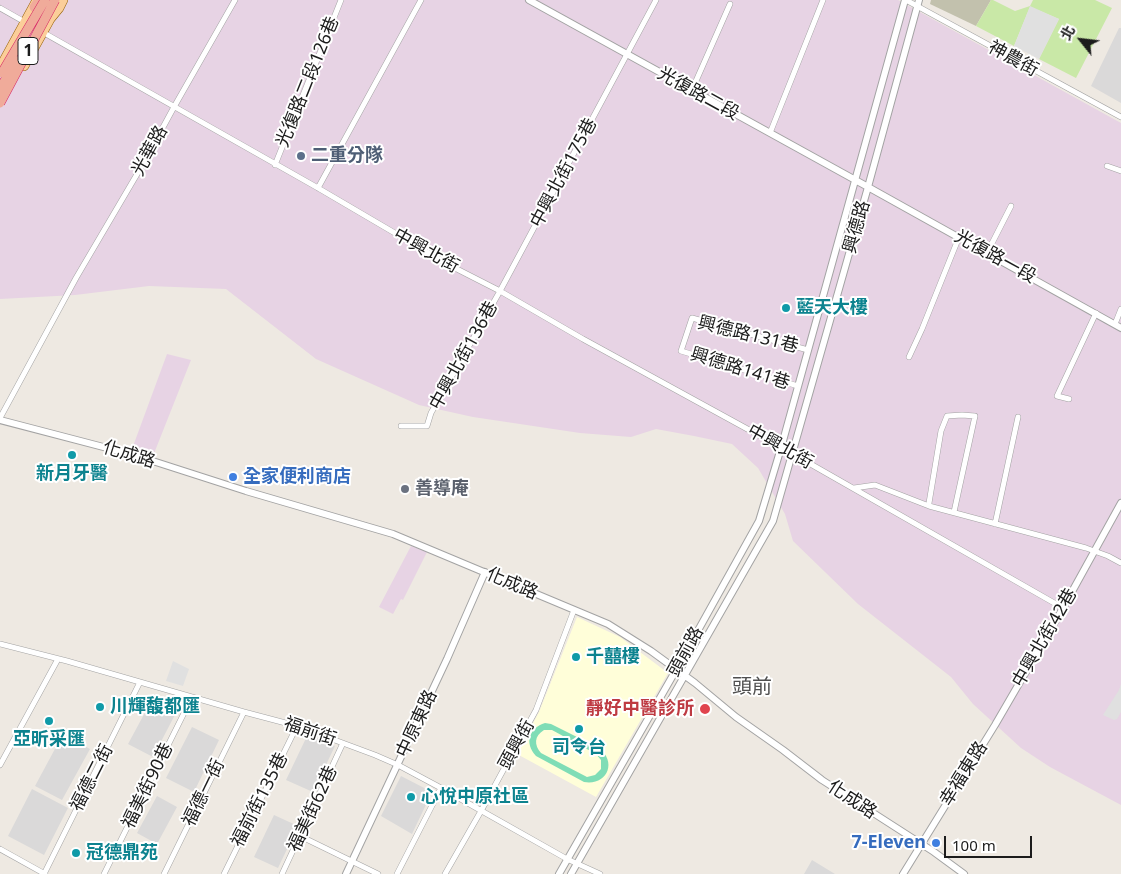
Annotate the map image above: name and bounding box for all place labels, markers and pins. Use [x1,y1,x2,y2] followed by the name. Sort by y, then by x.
[311,145,383,167] place label: 二重分隊
[295,150,307,162] marker: 二重分隊
[796,297,868,319] place label: 藍天大樓
[780,302,792,314] marker: 藍天大樓
[66,449,78,461] marker: 新月牙醫
[36,463,108,485] place label: 新月牙醫
[243,466,351,488] place label: 全家便利商店
[227,471,239,483] marker: 全家便利商店
[415,478,469,500] place label: 善導庵
[399,483,411,495] marker: 善導庵
[586,646,640,668] place label: 千囍樓
[570,651,582,663] marker: 千囍樓
[110,696,200,718] place label: 川輝馥都匯
[586,698,694,720] place label: 靜好中醫診所
[94,701,106,713] marker: 川輝馥都匯
[698,702,712,716] marker: 靜好中醫診所
[43,715,55,727] marker: 亞昕采匯
[573,723,585,735] marker: 司令台
[13,729,85,751] place label: 亞昕采匯
[552,737,606,759] place label: 司令台
[421,786,529,808] place label: 心悅中原社區
[405,791,417,803] marker: 心悅中原社區
[851,832,926,854] place label: 7-Eleven
[930,837,942,849] marker: 7-Eleven
[86,842,158,864] place label: 冠德鼎苑
[70,847,82,859] marker: 冠德鼎苑

